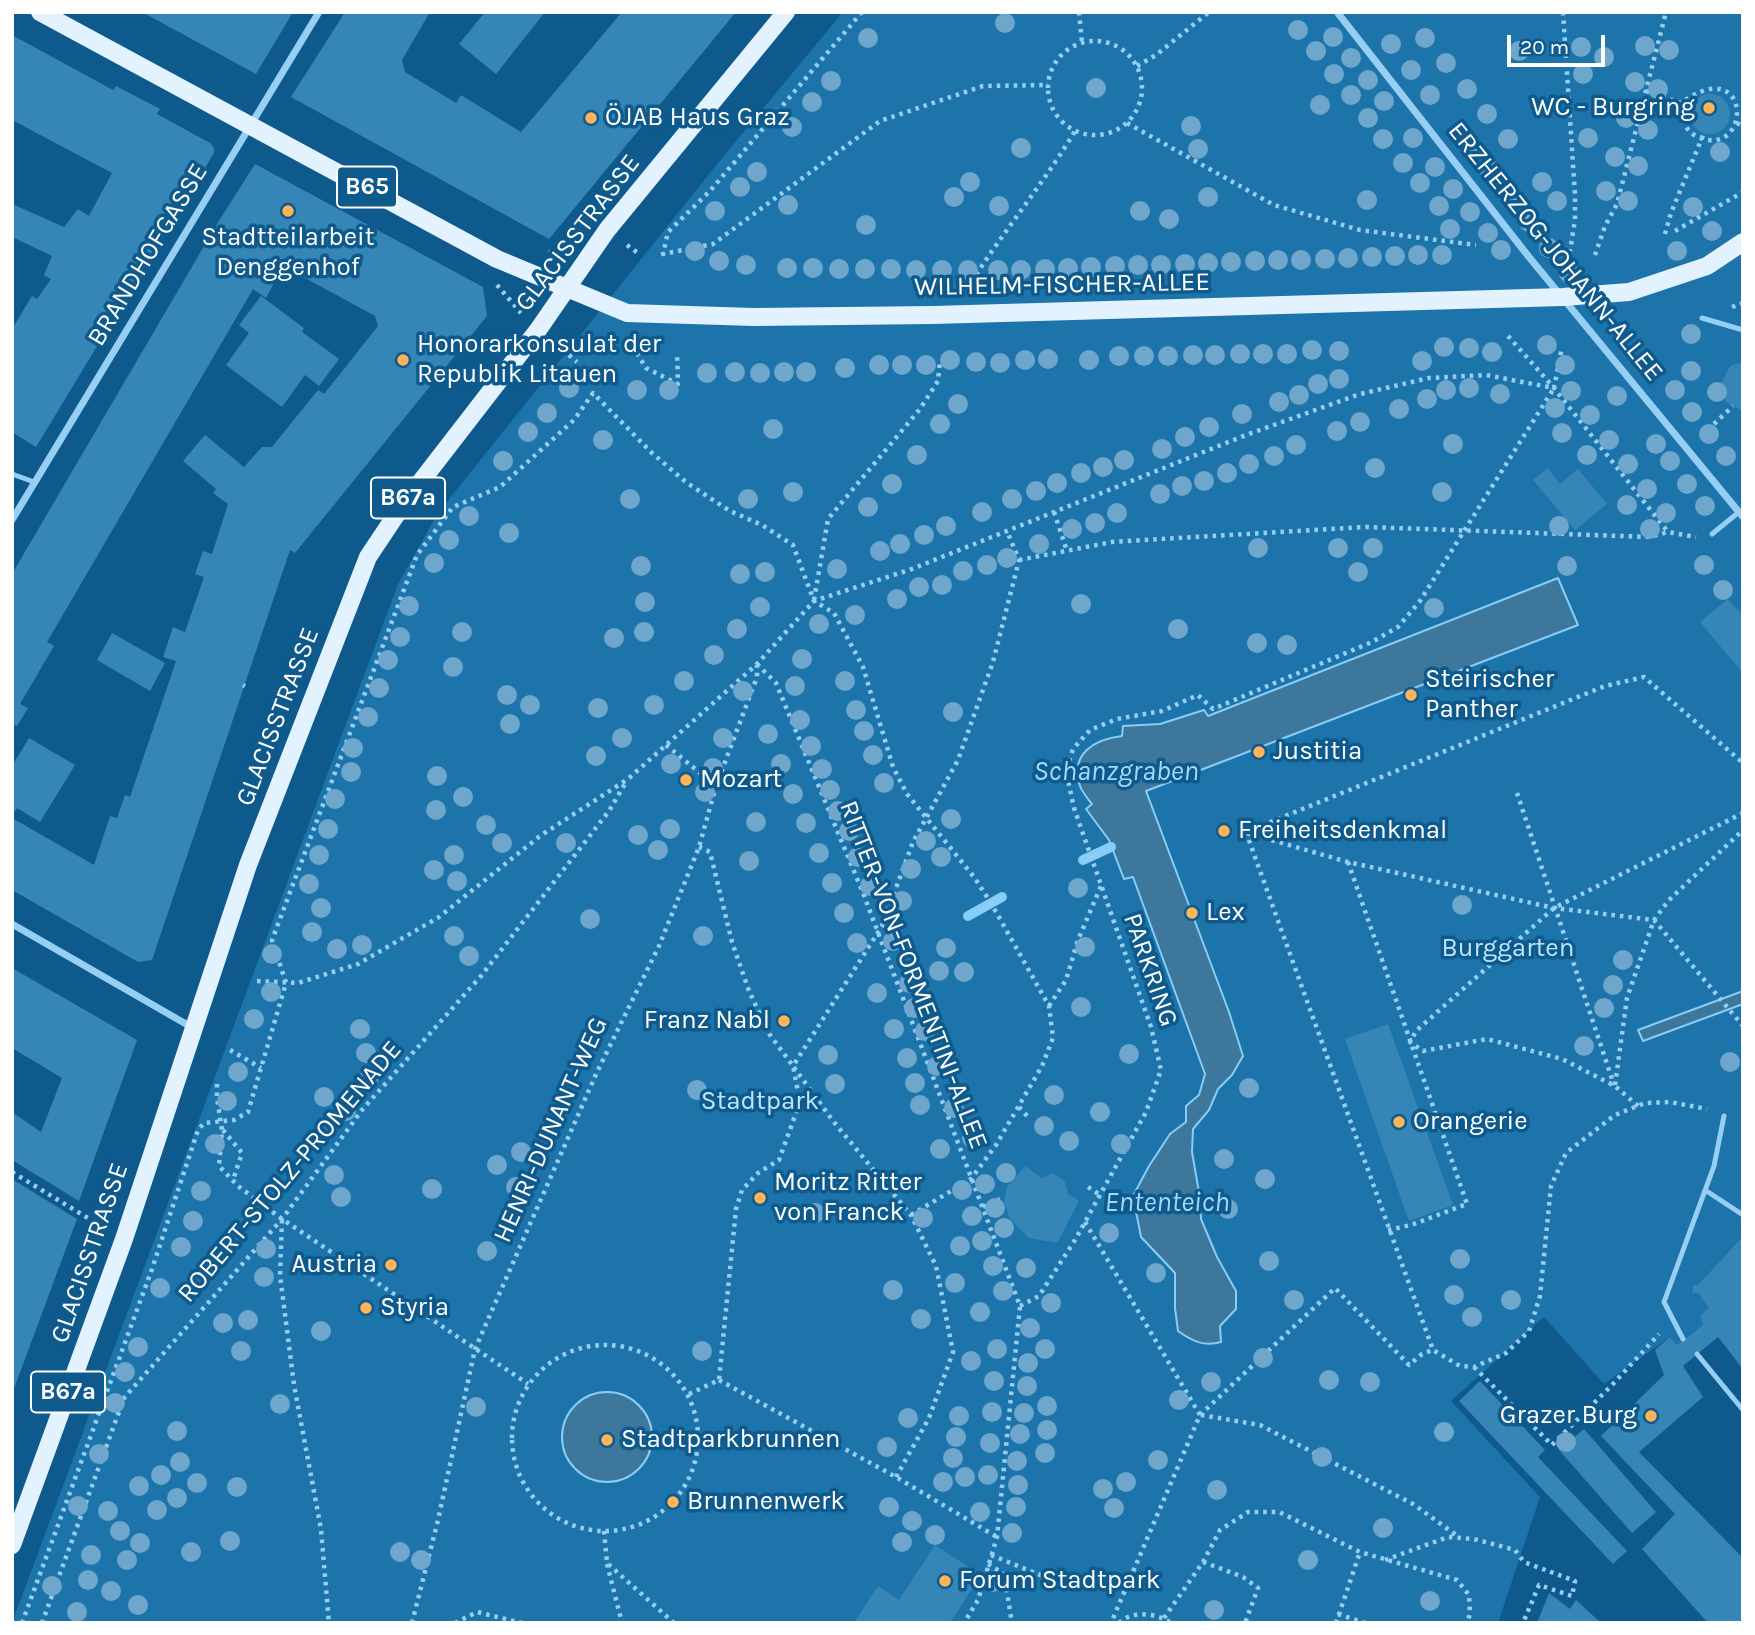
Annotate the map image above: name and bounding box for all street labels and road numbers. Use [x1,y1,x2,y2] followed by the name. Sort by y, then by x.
[1441,116,1669,388] street label: ERZHERZOG-JOHANN-ALLEE
[509,148,647,318] street label: GLACISSTRASSE
[81,158,215,352] street label: BRANDHOFGASSE
[337,167,397,208] road number: B65
[914,267,1210,303] street label: WILHELM-FISCHER-ALLEE
[371,477,445,518] road number: B67a
[230,623,326,811] street label: GLACISSTRASSE
[832,796,994,1154] street label: RITTER-VON-FORMENTINI-ALLEE
[1116,909,1184,1031] street label: PARKRING
[487,1013,615,1247] street label: HENRI-DUNANT-WEG
[171,1035,409,1309] street label: ROBERT-STOLZ-PROMENADE
[45,1159,135,1347] street label: GLACISSTRASSE
[31,1372,105,1412] road number: B67a

